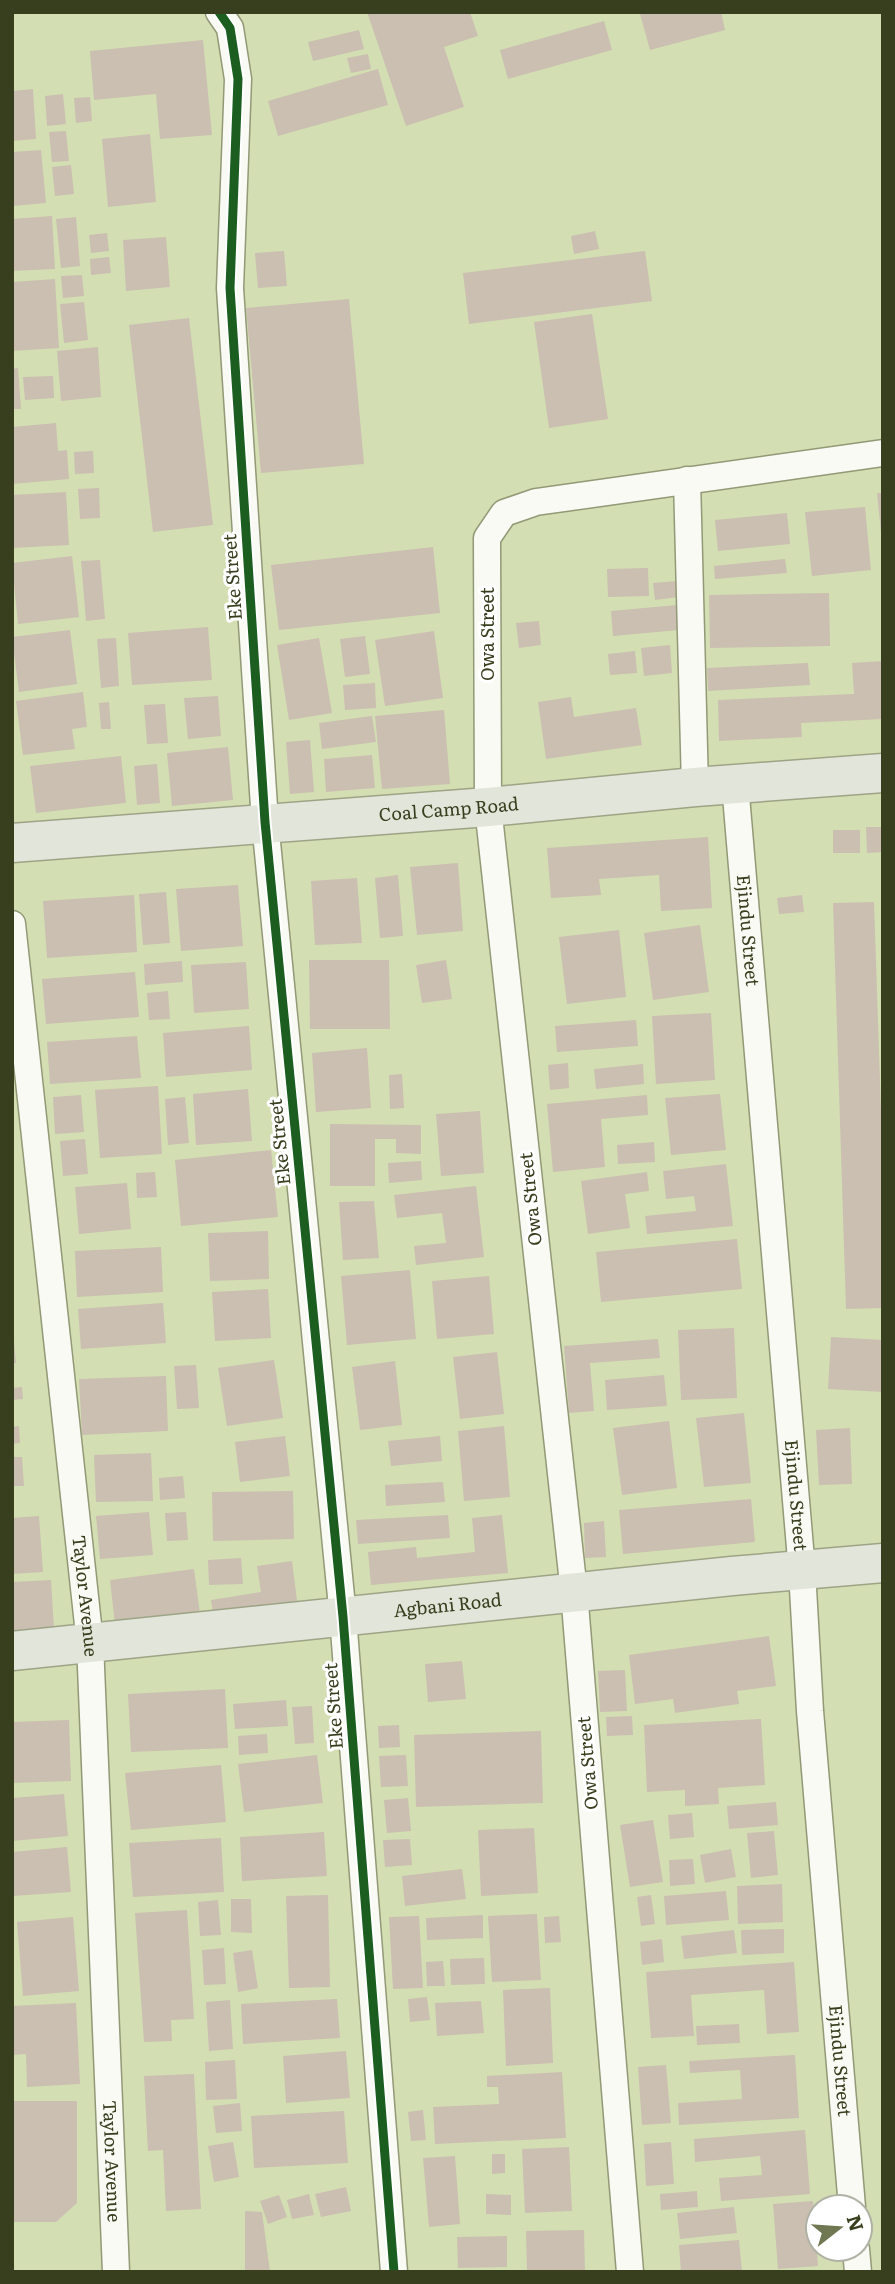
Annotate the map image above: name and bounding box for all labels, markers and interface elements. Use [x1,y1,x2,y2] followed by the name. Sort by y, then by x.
[215,532,248,621] street label: Eke Street
[473,586,500,681] street label: Owa Street
[378,789,520,827] street label: Coal Camp Road
[731,873,767,988] street label: Ejindu Street
[260,1097,296,1187] street label: Eke Street
[511,1150,548,1247] street label: Owa Street
[779,1438,815,1553] street label: Ejindu Street
[66,1534,106,1657] street label: Taylor Avenue
[392,1585,503,1623] street label: Agbani Road
[316,1661,349,1750] street label: Eke Street
[569,1715,604,1811] street label: Owa Street
[823,2004,859,2118] street label: Ejindu Street
[97,2100,129,2223] street label: Taylor Avenue
[804,2193,874,2263] north arrow
[840,2211,872,2235] text: N

